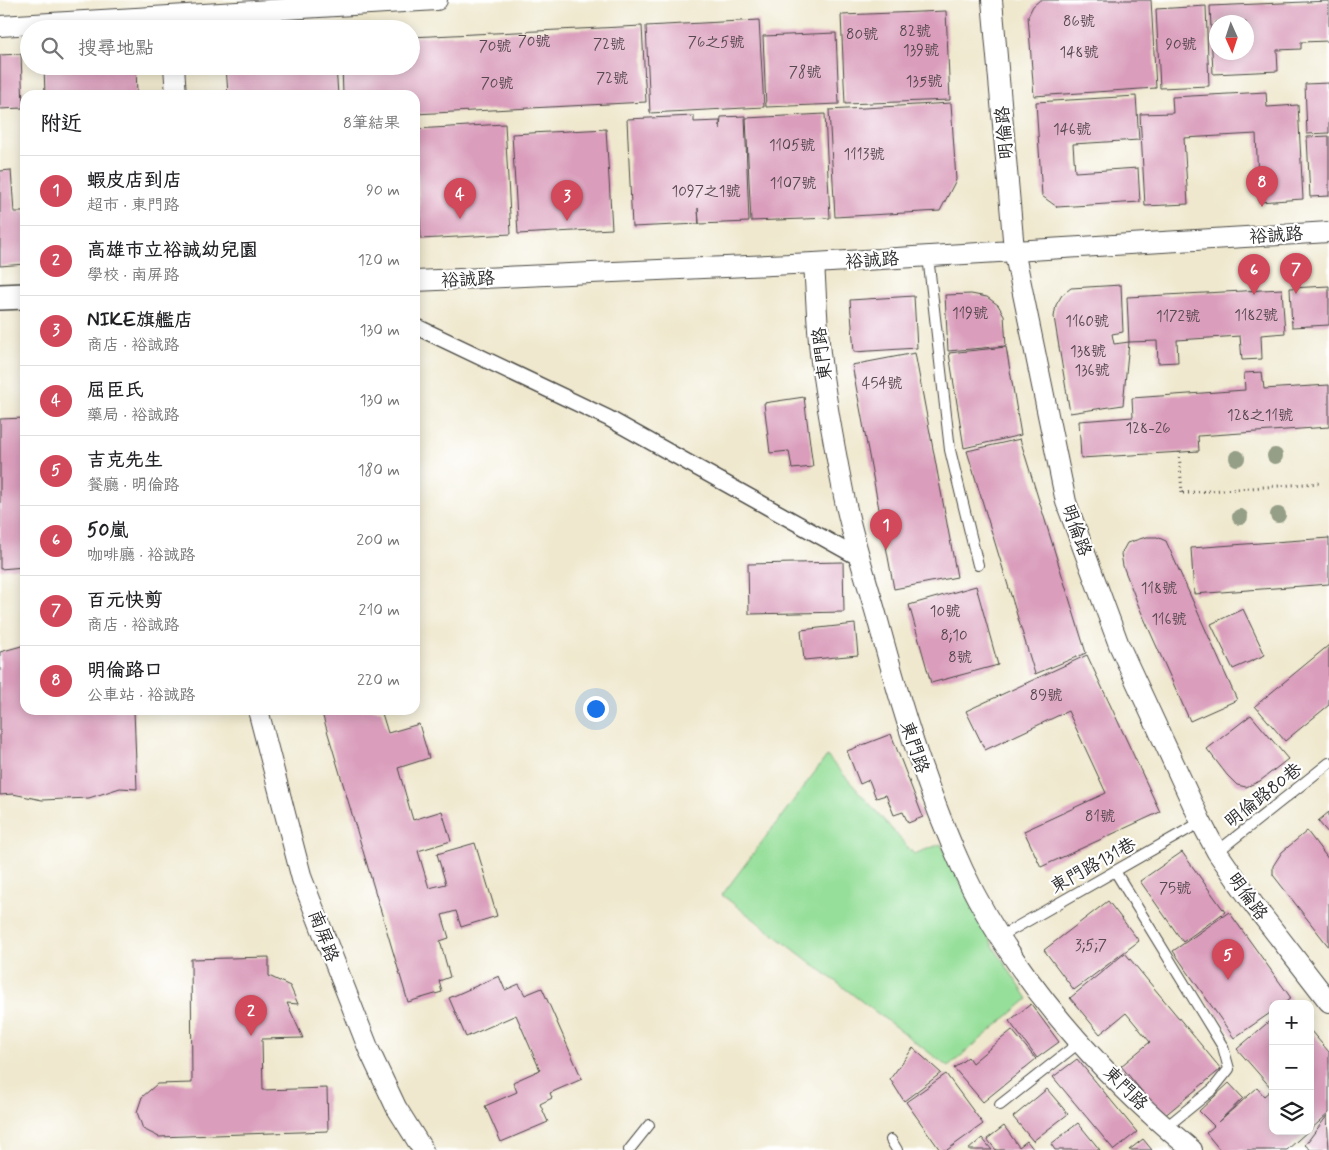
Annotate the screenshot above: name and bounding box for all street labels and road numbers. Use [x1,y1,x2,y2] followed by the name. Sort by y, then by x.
[991,105,1019,161] street label: 明倫路
[1248,222,1304,250] street label: 裕誠路
[844,247,900,275] street label: 裕誠路
[440,267,496,293] street label: 裕誠路
[808,326,838,382] street label: 東門路
[1056,501,1097,560] street label: 明倫路
[894,718,934,777] street label: 東門路
[1220,758,1307,834] street label: 明倫路80巷
[1046,832,1141,899] street label: 東門路131巷
[1222,868,1273,925] street label: 明倫路
[302,907,344,966] street label: 南屏路
[1098,1061,1153,1116] street label: 東門路

